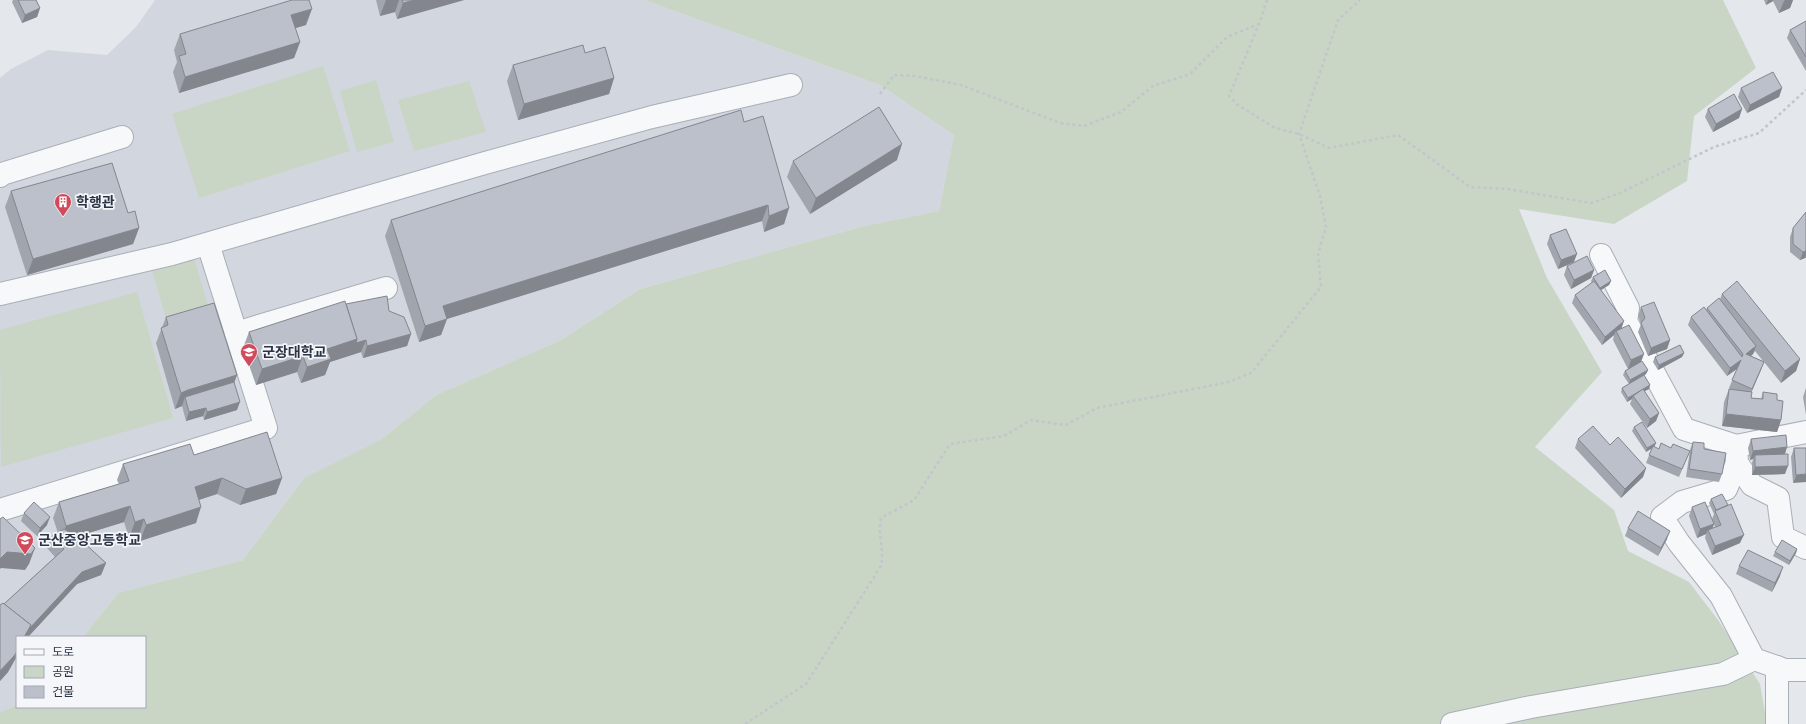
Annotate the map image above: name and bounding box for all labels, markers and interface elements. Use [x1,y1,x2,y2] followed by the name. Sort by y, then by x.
[53,192,73,217] building icon: 학행관
[76,192,115,212] place label: 학행관
[239,342,259,367] school or university icon: 군장대학교
[262,342,327,362] place label: 군장대학교
[15,530,35,555] school or university icon: 군산중앙고등학교
[38,530,141,550] place label: 군산중앙고등학교
[16,636,146,708] legend
[52,643,74,660] text: 도로
[52,663,74,680] text: 공원
[52,683,74,700] text: 건물

